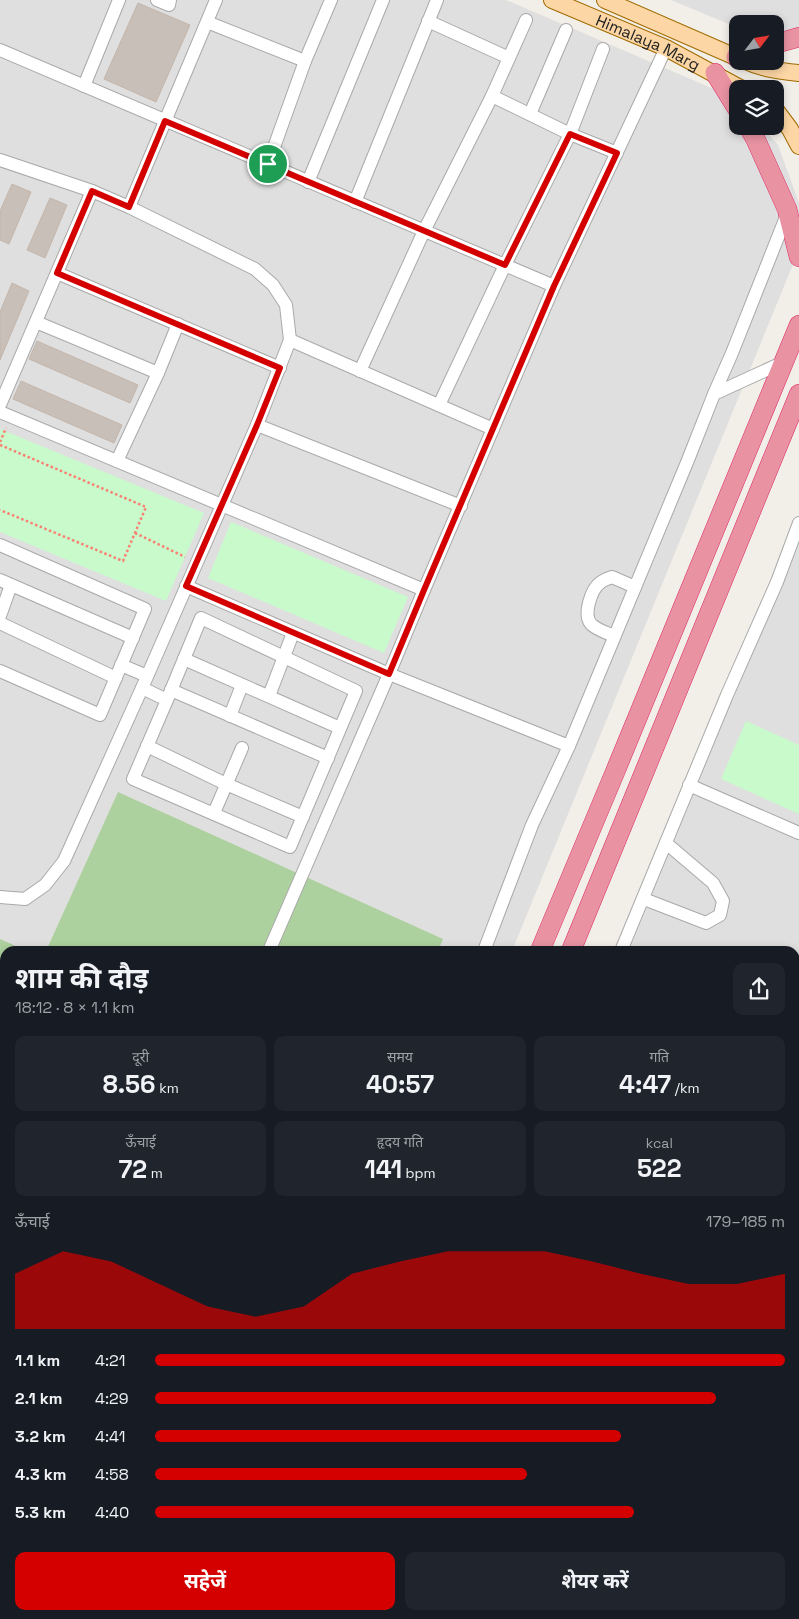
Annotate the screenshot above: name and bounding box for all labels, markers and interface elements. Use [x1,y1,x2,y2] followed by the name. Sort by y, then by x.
[593,10,704,76] street label: Himalaya Marg
[729,15,784,70] north arrow
[729,15,784,135] map controls
[729,80,784,135] button: layers
[247,143,289,185] pin
[254,150,282,178] icon: arrive
[15,960,148,996] text: शाम की दौड़
[733,963,785,1015] button: share
[15,997,135,1018] text: 18:12 · 8 × 1.1 km
[132,1048,149,1066] text: दूरी
[387,1048,413,1066] text: समय
[650,1048,669,1066] text: गति
[103,1068,156,1100] text: 8.56
[366,1068,434,1100] text: 40:57
[619,1068,671,1100] text: 4:47
[156,1079,179,1097] text: km
[671,1079,700,1097] text: /km
[125,1133,156,1151] text: ऊँचाई
[377,1133,423,1151] text: हृदय गति
[646,1134,673,1152] text: kcal
[637,1152,682,1184] text: 522
[119,1153,147,1185] text: 72
[364,1153,402,1185] text: 141
[147,1164,163,1182] text: m
[402,1164,436,1182] text: bpm
[15,1211,50,1232] text: ऊँचाई
[706,1211,785,1232] text: 179–185 m
[15,1350,60,1371] text: 1.1 km
[95,1350,125,1371] text: 4:21
[15,1388,62,1409] text: 2.1 km
[95,1388,128,1409] text: 4:29
[15,1426,66,1447] text: 3.2 km
[95,1426,125,1447] text: 4:41
[15,1464,66,1485] text: 4.3 km
[95,1464,129,1485] text: 4:58
[15,1502,66,1523] text: 5.3 km
[95,1502,129,1523] text: 4:40
[15,1552,395,1610] button: सहेजें
[405,1552,785,1610] button: शेयर करें

